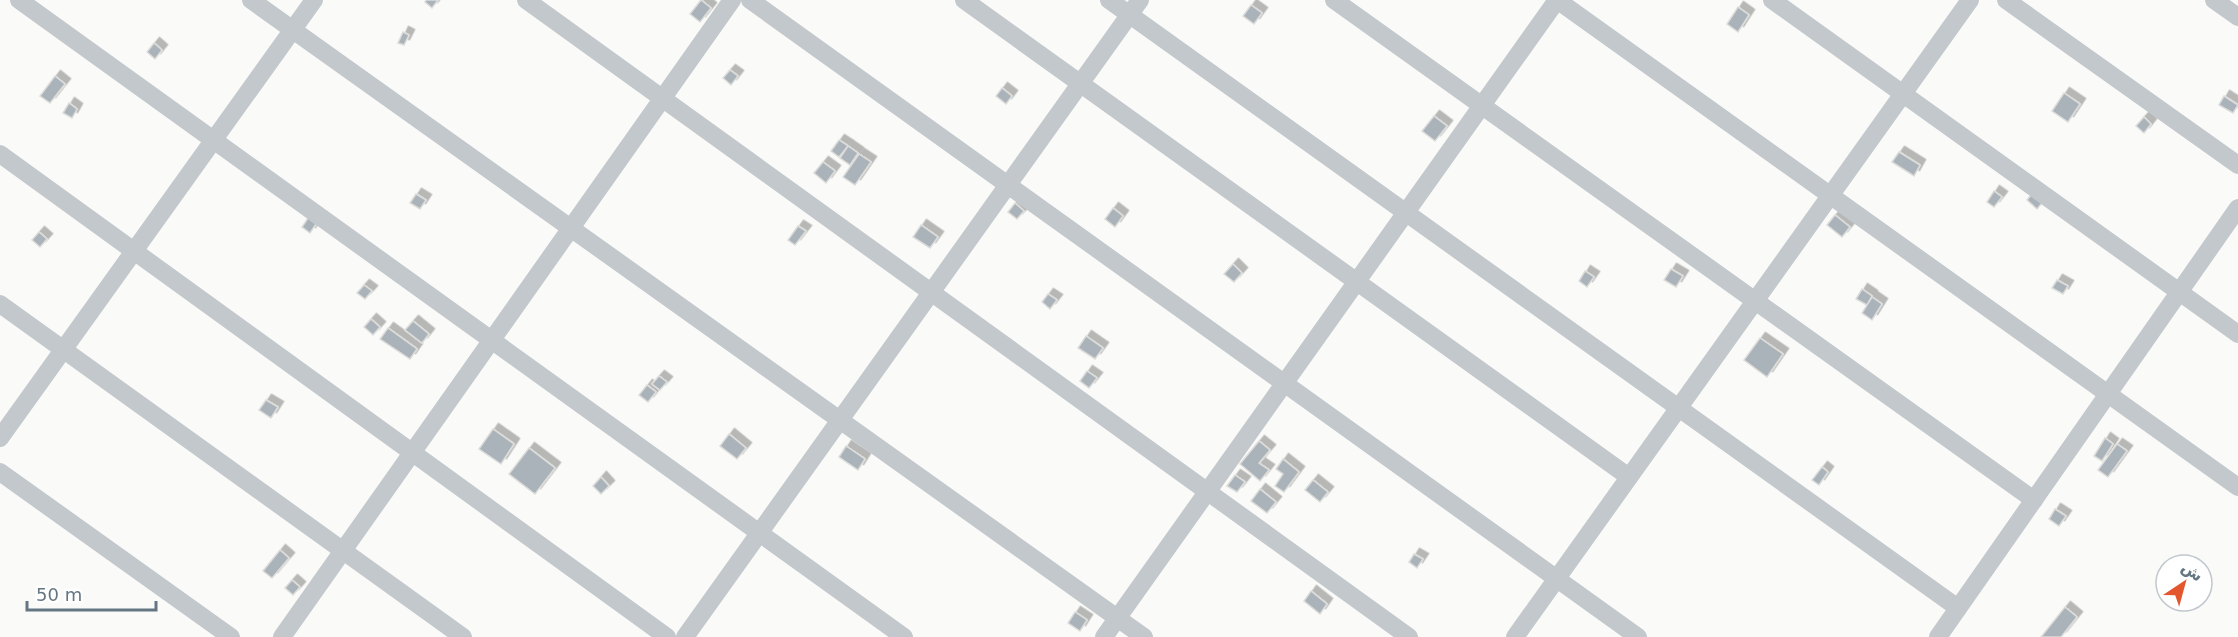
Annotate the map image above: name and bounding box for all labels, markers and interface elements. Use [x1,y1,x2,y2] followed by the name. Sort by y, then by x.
[2154,553,2214,613] north arrow
[2178,557,2207,585] text: ش
[27,574,156,612] scale bar
[36,584,82,605] text: 50 m

